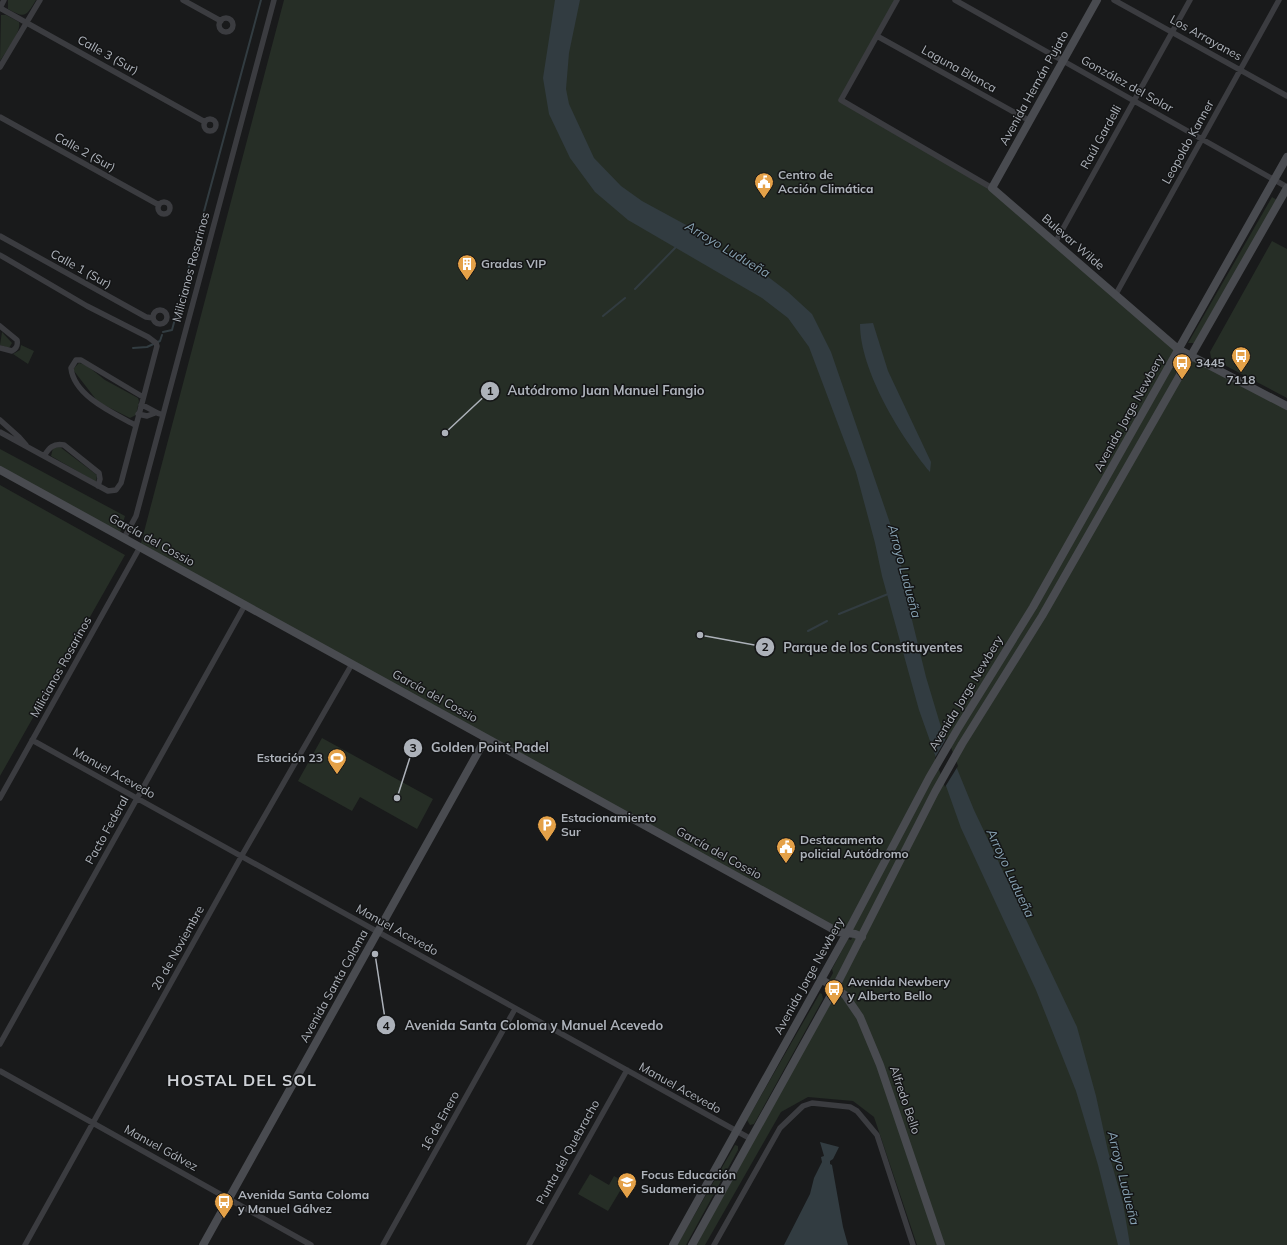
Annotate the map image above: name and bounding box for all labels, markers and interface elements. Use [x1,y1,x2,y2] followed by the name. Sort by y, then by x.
[1168,12,1245,64] street label: Los Arrayanes
[996,28,1071,148] street label: Avenida Hernán Pujato
[75,32,141,77] street label: Calle 3 (Sur)
[919,42,999,95] street label: Laguna Blanca
[1078,52,1177,115] street label: González del Solar
[1158,97,1217,186] street label: Leopoldo Kanner
[1077,102,1124,171] street label: Raúl Gardelli
[52,129,118,174] street label: Calle 2 (Sur)
[778,167,874,196] place label: Centro de Acción Climática
[753,171,775,199] public building icon: Centro de Acción Climática
[169,210,212,323] street label: Milicianos Rosarinos
[1039,210,1108,273] street label: Bulevar Wilde
[682,217,773,281] water label: Arroyo Ludueña
[48,246,114,291] street label: Calle 1 (Sur)
[456,253,478,281] building icon: Gradas VIP
[481,256,546,271] place label: Gradas VIP
[1230,345,1252,373] bus stop icon: 7118
[1090,351,1167,474] street label: Avenida Jorge Newbery
[1171,352,1193,380] bus stop icon: 3445
[1196,355,1225,370] place label: 3445
[1227,372,1255,387] place label: 7118
[480,378,713,403] callout: Autódromo Juan Manuel Fangio
[508,382,705,398] text: Autódromo Juan Manuel Fangio
[486,383,494,398] text: 1
[107,510,198,569] street label: García del Cossio
[885,522,925,620] water label: Arroyo Ludueña
[27,614,95,720] street label: Milicianos Rosarinos
[925,632,1006,753] street label: Avenida Jorge Newbery
[755,635,970,660] callout: Parque de los Constituyentes
[761,639,769,654] text: 2
[783,639,963,656] text: Parque de los Constituyentes
[390,666,481,725] street label: García del Cossio
[403,735,557,760] callout: Golden Point Padel
[431,739,549,755] text: Golden Point Padel
[409,740,417,755] text: 3
[70,744,158,801] street label: Manuel Acevedo
[326,747,348,775] sports icon: Estación 23
[257,750,323,765] place label: Estación 23
[82,793,132,867] street label: Pacto Federal
[561,810,656,839] place label: Estacionamiento Sur
[536,814,558,842] parking icon: Estacionamiento Sur
[674,823,765,882] street label: García del Cossio
[983,825,1039,920] water label: Arroyo Ludueña
[800,832,909,861] place label: Destacamento policial Autódromo
[775,836,797,864] public building icon: Destacamento policial Autódromo
[353,901,441,958] street label: Manuel Acevedo
[148,903,207,993] street label: 20 de Noviembre
[770,914,847,1037] street label: Avenida Jorge Newbery
[296,927,371,1045] street label: Avenida Santa Coloma
[847,974,950,1003] place label: Avenida Newbery y Alberto Bello
[823,978,845,1006] bus stop icon: Avenida Newbery y Alberto Bello
[376,1013,671,1038] callout: Avenida Santa Coloma y Manuel Acevedo
[405,1017,663,1034] text: Avenida Santa Coloma y Manuel Acevedo
[382,1018,390,1033] text: 4
[636,1059,724,1116] street label: Manuel Acevedo
[887,1064,924,1136] street label: Alfredo Bello
[167,1070,317,1090] district label: HOSTAL DEL SOL
[417,1088,462,1153] street label: 16 de Enero
[533,1097,603,1207] street label: Punta del Quebracho
[122,1121,201,1174] street label: Manuel Gálvez
[1104,1128,1143,1227] water label: Arroyo Ludueña
[641,1167,736,1196] place label: Focus Educación Sudamericana
[616,1171,638,1199] school or university icon: Focus Educación Sudamericana
[237,1187,369,1216] place label: Avenida Santa Coloma y Manuel Gálvez
[213,1191,235,1219] bus stop icon: Avenida Santa Coloma y Manuel Gálvez

